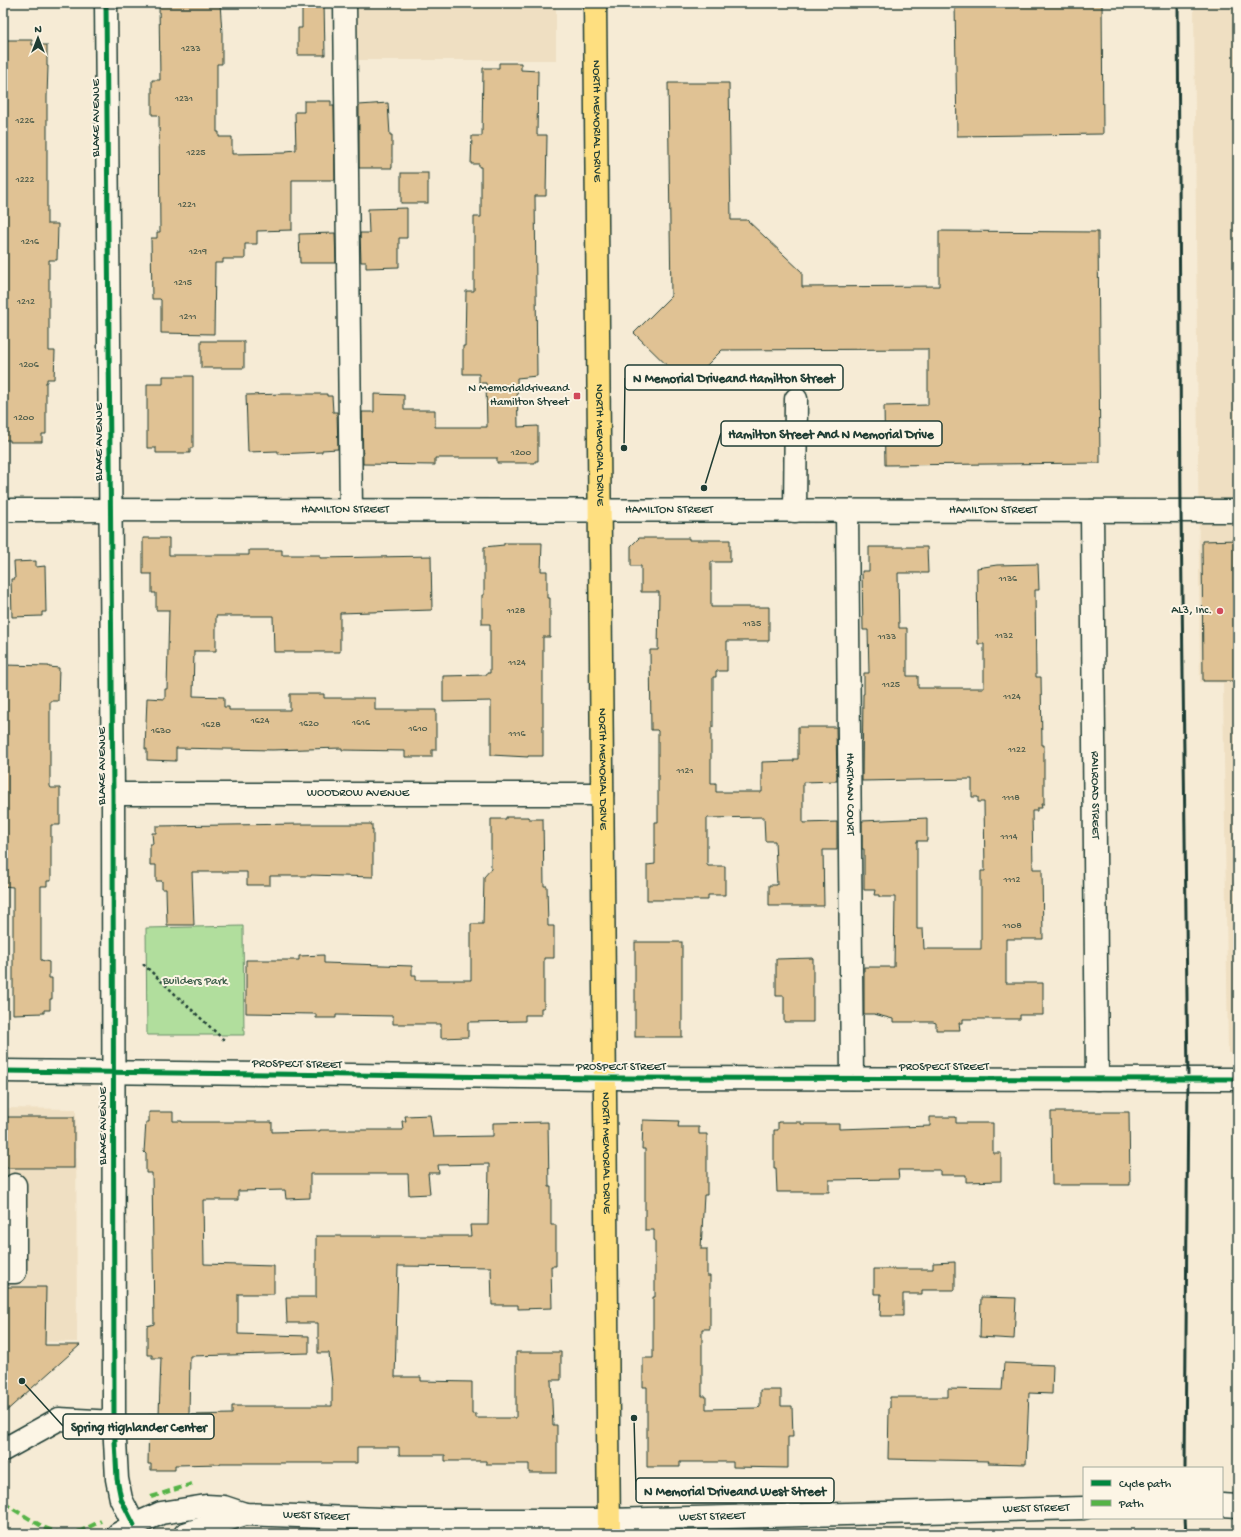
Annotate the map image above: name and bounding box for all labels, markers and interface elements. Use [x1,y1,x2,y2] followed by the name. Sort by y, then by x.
[18,18,58,58] north arrow
[34,24,42,36] text: N
[180,43,201,55] house number: 1233
[589,60,604,182] street label: NORTH MEMORIAL DRIVE
[90,78,104,158] street label: BLAKE AVENUE
[174,93,193,105] house number: 1231
[15,115,35,127] house number: 1226
[185,147,206,159] house number: 1225
[15,174,34,186] house number: 1222
[177,199,196,211] house number: 1221
[20,236,40,248] house number: 1216
[188,246,207,258] house number: 1219
[173,277,192,289] house number: 1215
[16,296,35,308] house number: 1212
[178,311,197,323] house number: 1211
[18,359,40,371] house number: 1206
[625,365,843,390] callout: N Memorial Driveand Hamilton Street
[633,372,837,387] text: N Memorial Driveand Hamilton Street
[468,382,570,410] place label: N Memorialdriveand Hamilton Street
[591,384,607,506] street label: NORTH MEMORIAL DRIVE
[572,391,582,401] marker: N Memorialdriveand Hamilton Street
[93,402,107,482] street label: BLAKE AVENUE
[13,412,34,424] house number: 1200
[721,421,942,446] callout: Hamilton Street And N Memorial Drive
[728,428,935,443] text: Hamilton Street And N Memorial Drive
[510,447,531,459] house number: 1200
[301,503,390,517] street label: HAMILTON STREET
[625,504,714,518] street label: HAMILTON STREET
[949,504,1038,518] street label: HAMILTON STREET
[998,573,1018,585] house number: 1136
[1171,604,1212,618] place label: AL3, Inc.
[506,605,526,617] house number: 1128
[1215,606,1225,616] marker: AL3, Inc.
[742,618,761,630] house number: 1135
[994,630,1013,642] house number: 1132
[877,631,896,643] house number: 1133
[507,657,526,669] house number: 1124
[881,679,900,691] house number: 1125
[1002,691,1021,703] house number: 1124
[594,708,610,830] street label: NORTH MEMORIAL DRIVE
[250,715,270,727] house number: 1624
[351,717,371,729] house number: 1616
[298,718,319,730] house number: 1620
[200,719,221,731] house number: 1628
[408,723,428,735] house number: 1610
[150,725,171,737] house number: 1630
[96,726,110,806] street label: BLAKE AVENUE
[507,728,527,740] house number: 1116
[1007,744,1026,756] house number: 1122
[1087,751,1102,840] street label: RAILROAD STREET
[842,753,857,837] street label: HARTMAN COURT
[675,765,694,777] house number: 1121
[307,787,410,801] street label: WOODROW AVENUE
[1001,792,1020,804] house number: 1118
[1000,831,1018,843] house number: 1114
[1002,874,1021,886] house number: 1112
[1001,920,1022,932] house number: 1108
[162,975,229,989] park label: Builders Park
[251,1057,343,1073] street label: PROSPECT STREET
[575,1061,667,1075] street label: PROSPECT STREET
[898,1061,990,1075] street label: PROSPECT STREET
[97,1086,111,1166] street label: BLAKE AVENUE
[598,1092,613,1214] street label: NORTH MEMORIAL DRIVE
[63,1414,214,1439] callout: Spring Highlander Center
[71,1421,208,1437] text: Spring Highlander Center
[1083,1467,1223,1519] legend
[636,1478,834,1503] callout: N Memorial Driveand West Street
[1119,1478,1172,1492] text: Cycle path
[644,1485,828,1500] text: N Memorial Driveand West Street
[1118,1498,1144,1512] text: Path
[1003,1501,1071,1517] street label: WEST STREET
[283,1508,351,1525] street label: WEST STREET
[679,1509,747,1525] street label: WEST STREET

